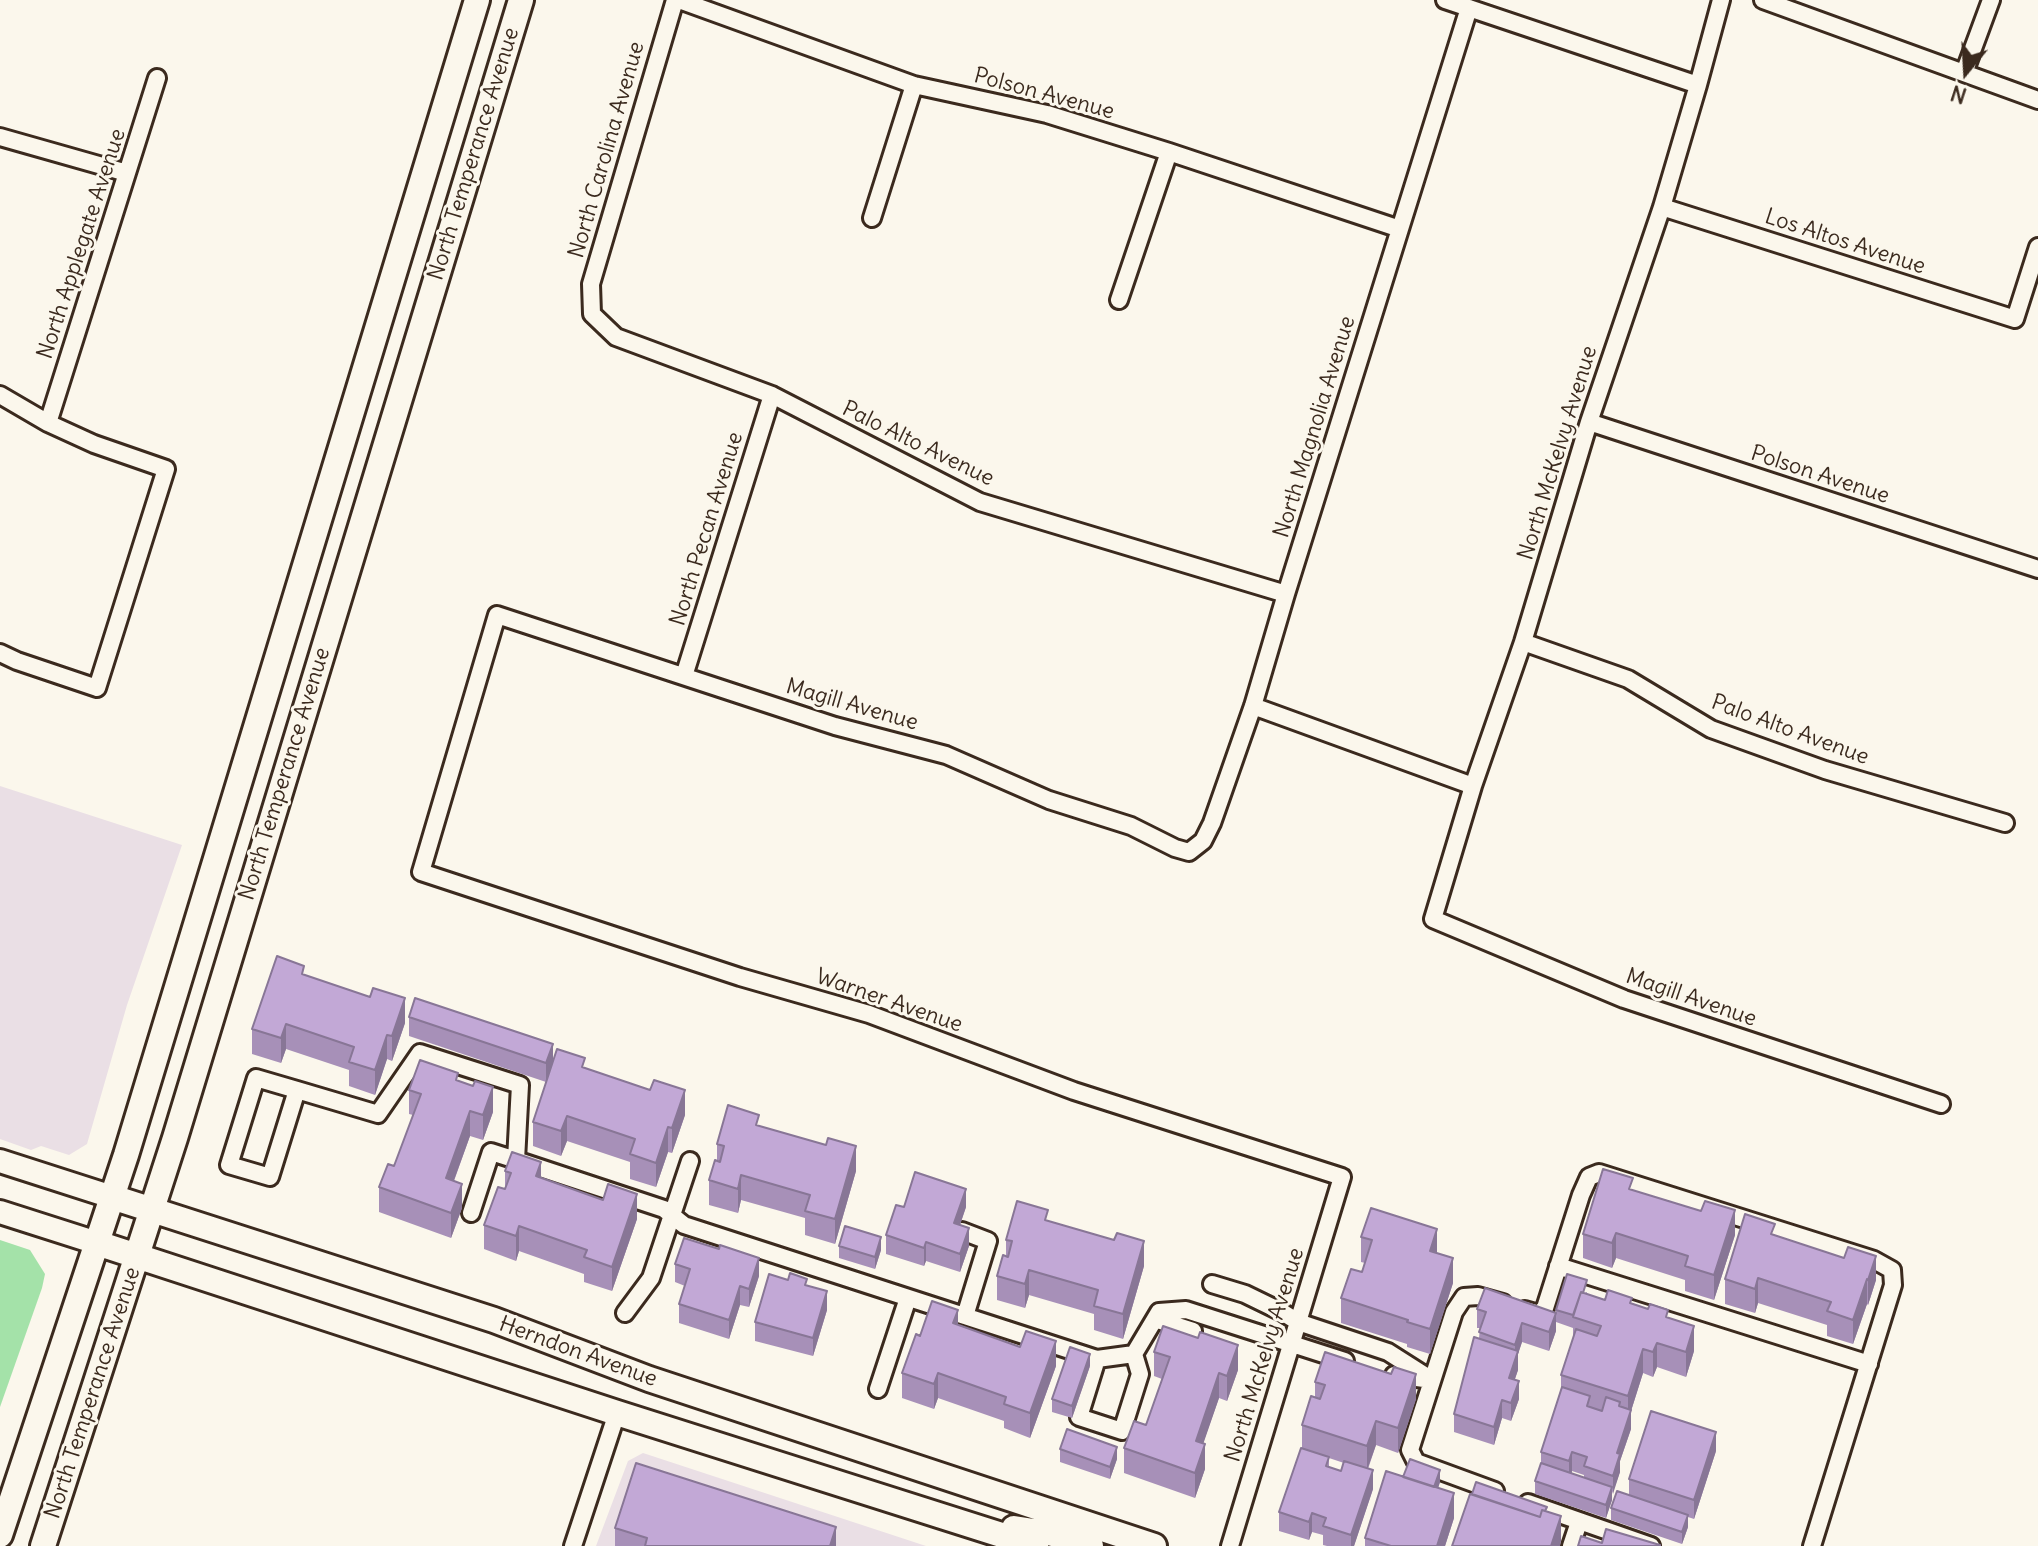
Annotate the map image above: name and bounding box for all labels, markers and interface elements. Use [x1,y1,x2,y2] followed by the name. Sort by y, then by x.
[423,24,525,284] street label: North Temperance Avenue
[1926,32,2006,112] north arrow
[563,39,651,261] street label: North Carolina Avenue
[971,63,1117,125] street label: Polson Avenue
[1947,79,1970,110] text: N
[32,126,132,362] street label: North Applegate Avenue
[1761,204,1929,280] street label: Los Altos Avenue
[1269,313,1361,541] street label: North Magnolia Avenue
[1513,343,1603,563] street label: North McKelvy Avenue
[838,396,998,492] street label: Palo Alto Avenue
[665,429,749,629] street label: North Pecan Avenue
[1747,440,1893,510] street label: Polson Avenue
[234,644,336,904] street label: North Temperance Avenue
[783,674,921,736] street label: Magill Avenue
[1708,689,1872,771] street label: Palo Alto Avenue
[1622,963,1760,1033] street label: Magill Avenue
[812,964,966,1038] street label: Warner Avenue
[1220,1245,1310,1465] street label: North McKelvy Avenue
[40,1264,146,1522] street label: North Temperance Avenue
[495,1311,661,1393] street label: Herndon Avenue

